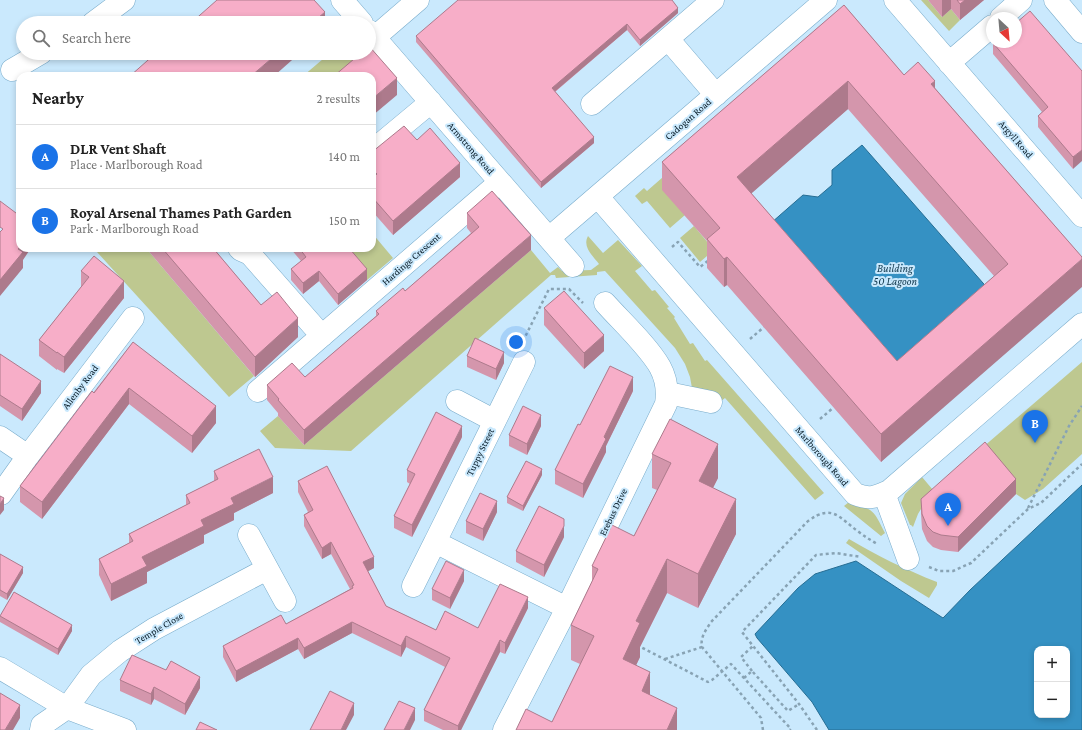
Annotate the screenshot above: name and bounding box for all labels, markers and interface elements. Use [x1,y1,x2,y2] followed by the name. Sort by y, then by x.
[986,12,1022,48] north arrow
[16,16,376,60] search box
[30,27,52,49] icon: search
[62,30,131,46] text: Search here
[32,89,84,108] text: Nearby
[317,91,360,106] text: 2 results
[663,95,714,142] street label: Cadogan Road
[997,118,1036,160] street label: Argyll Road
[445,120,497,177] street label: Armstrong Road
[70,141,166,157] text: DLR Vent Shaft
[41,149,49,164] text: A
[329,149,360,164] text: 140 m
[70,157,203,172] text: Place · Marlborough Road
[70,205,292,221] text: Royal Arsenal Thames Path Garden
[41,213,49,228] text: B
[329,213,360,228] text: 150 m
[70,221,199,236] text: Park · Marlborough Road
[380,230,443,287] street label: Hardinge Crescent
[873,262,917,288] water label: Building 50 Lagoon
[506,332,526,352] your location
[60,362,101,411] street label: Allenby Road
[1022,410,1048,443] pin: B
[793,424,851,488] street label: Marlborough Road
[464,426,496,477] street label: Tuppy Street
[597,486,629,537] street label: Erebus Drive
[935,493,961,526] pin: A
[133,610,185,646] street label: Temple Close
[1034,646,1070,718] map controls
[1034,646,1070,682] button: +
[1034,682,1070,718] button: −

